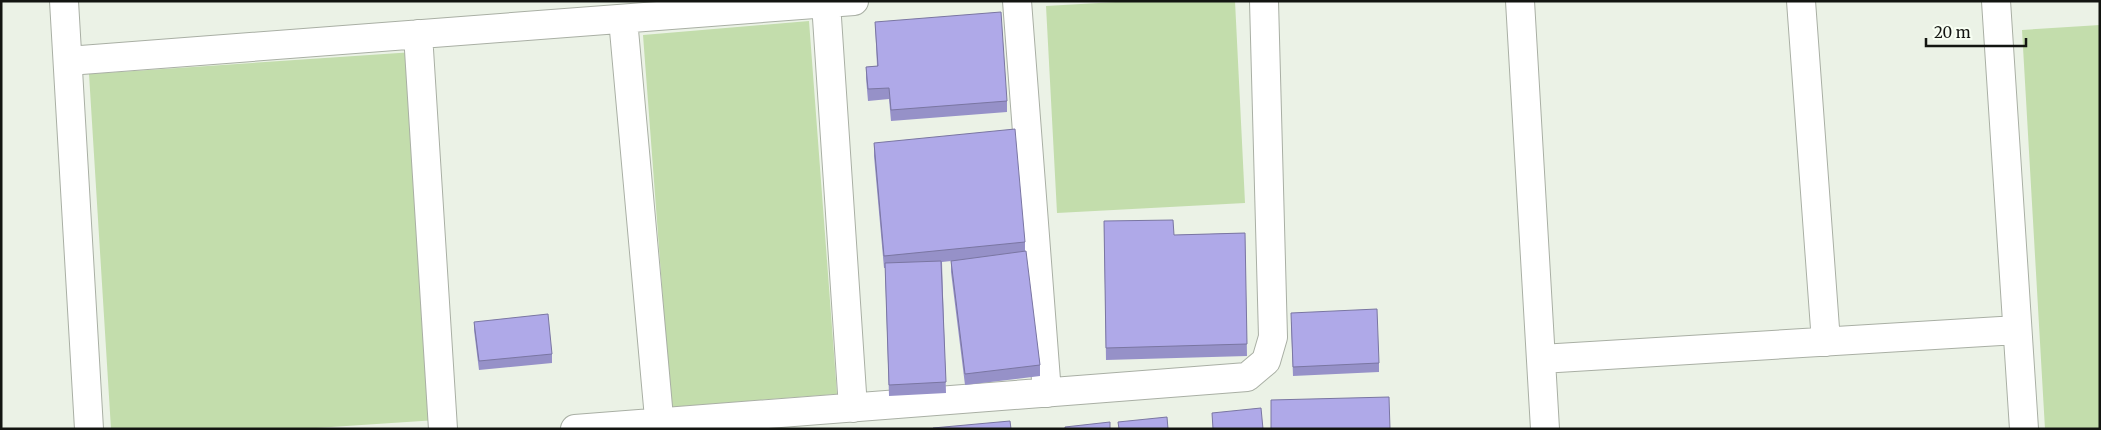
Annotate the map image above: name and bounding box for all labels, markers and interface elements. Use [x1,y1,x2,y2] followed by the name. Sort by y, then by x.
[1926,15,2026,47] scale bar
[1934,23,1971,42] text: 20 m

